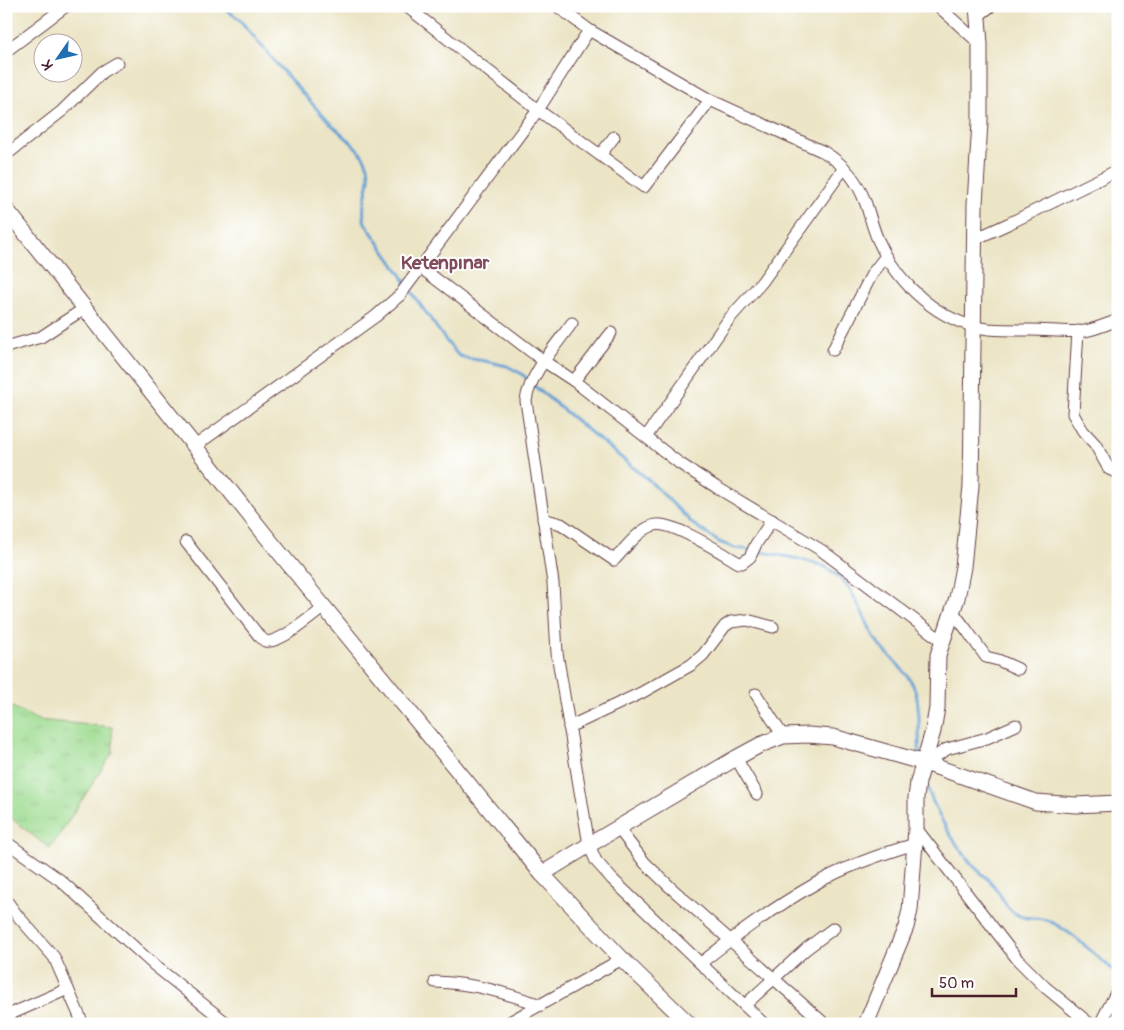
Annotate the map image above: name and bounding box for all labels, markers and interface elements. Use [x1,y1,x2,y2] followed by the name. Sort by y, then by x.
[32,32,82,82] north arrow
[38,56,57,73] text: K
[401,251,490,275] district label: Ketenpınar
[932,965,1015,997] scale bar
[939,974,974,993] text: 50 m

